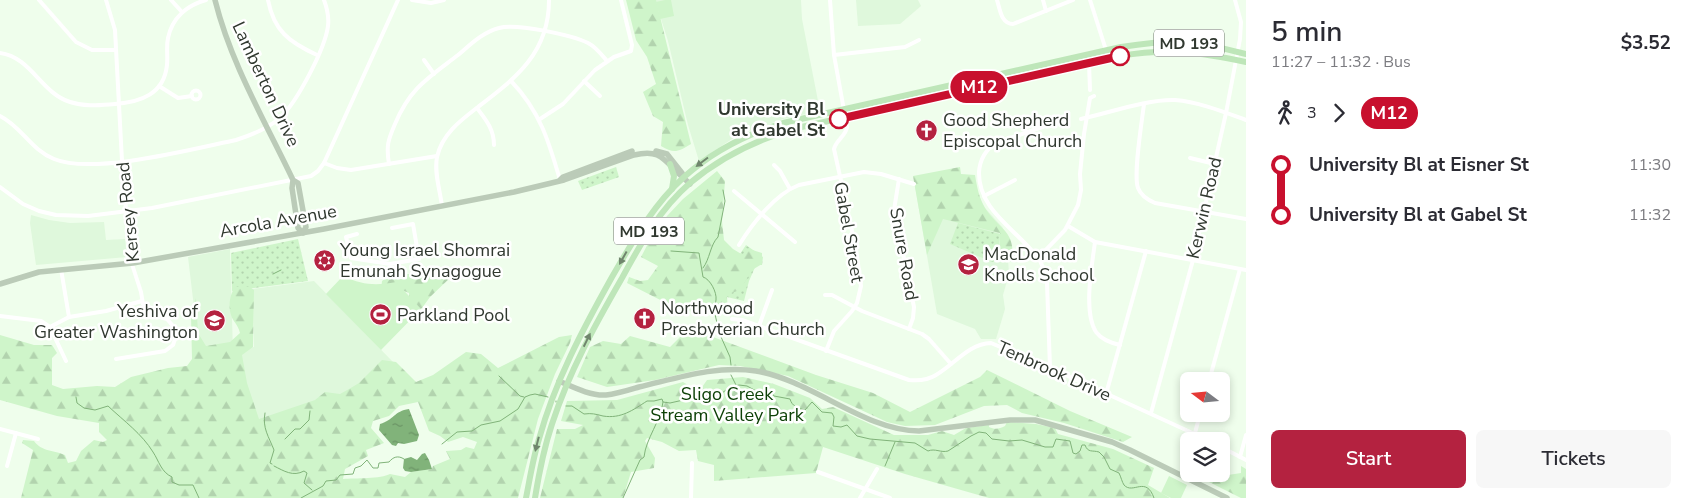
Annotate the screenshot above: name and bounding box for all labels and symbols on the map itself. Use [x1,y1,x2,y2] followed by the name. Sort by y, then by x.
[226,18,306,150] street label: Lamberton Drive
[1154,29,1224,56] road number: MD 193
[1110,46,1130,66] unlabelled marker
[950,71,1008,103] line badge: M12
[718,97,825,142] place label: University Bl at Gabel St
[943,108,1082,153] place label: Good Shepherd Episcopal Church
[829,109,849,129] marker: University Bl at Gabel St
[915,118,939,142] church icon: Good Shepherd Episcopal Church
[1181,155,1227,261] street label: Kerwin Road
[696,157,709,168] one-way arrow
[111,161,145,263] street label: Kersey Road
[828,180,870,285] street label: Gabel Street
[218,199,338,243] street label: Arcola Avenue
[884,206,924,302] street label: Snure Road
[614,218,684,245] road number: MD 193
[339,238,510,283] place label: Young Israel Shomrai Emunah Synagogue
[984,242,1095,287] place label: MacDonald Knolls School
[312,248,336,272] synagogue icon: Young Israel Shomrai Emunah Synagogue
[619,250,627,265] one-way arrow
[956,252,980,276] school or university icon: MacDonald Knolls School
[661,296,825,341] place label: Northwood Presbyterian Church
[34,299,199,344] place label: Yeshiva of Greater Washington
[369,303,393,327] sports icon: Parkland Pool
[397,303,510,327] place label: Parkland Pool
[633,306,657,330] church icon: Northwood Presbyterian Church
[202,309,226,333] school or university icon: Yeshiva of Greater Washington
[584,333,592,347] one-way arrow
[993,335,1115,407] street label: Tenbrook Drive
[1180,372,1230,422] north arrow
[650,382,805,427] park label: Sligo Creek Stream Valley Park
[533,437,541,452] one-way arrow

